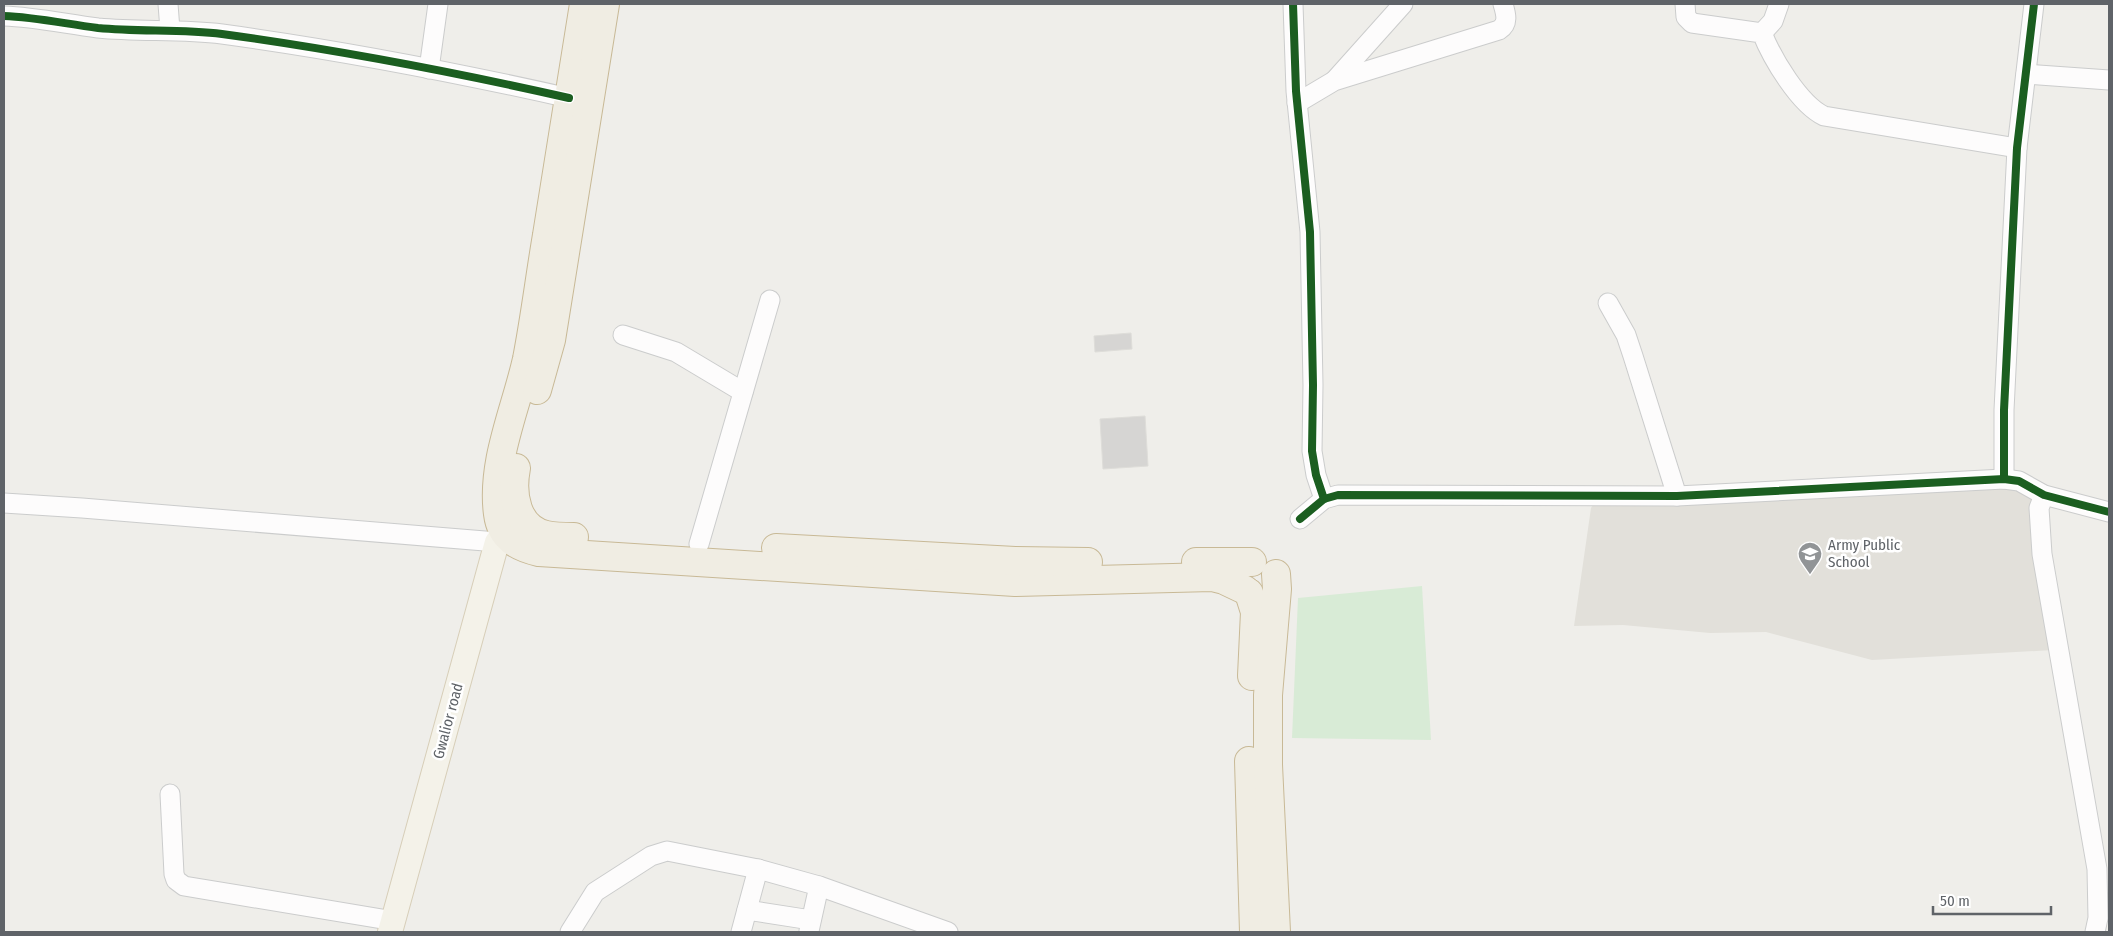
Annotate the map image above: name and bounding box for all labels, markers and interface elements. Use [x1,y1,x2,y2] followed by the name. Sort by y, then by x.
[1828,536,1901,571] place label: Army Public School
[1797,541,1823,575] school or university icon: Army Public School
[429,681,467,761] street label: Gwalior road
[1933,884,2050,916] scale bar
[1940,892,1970,910] text: 50 m

